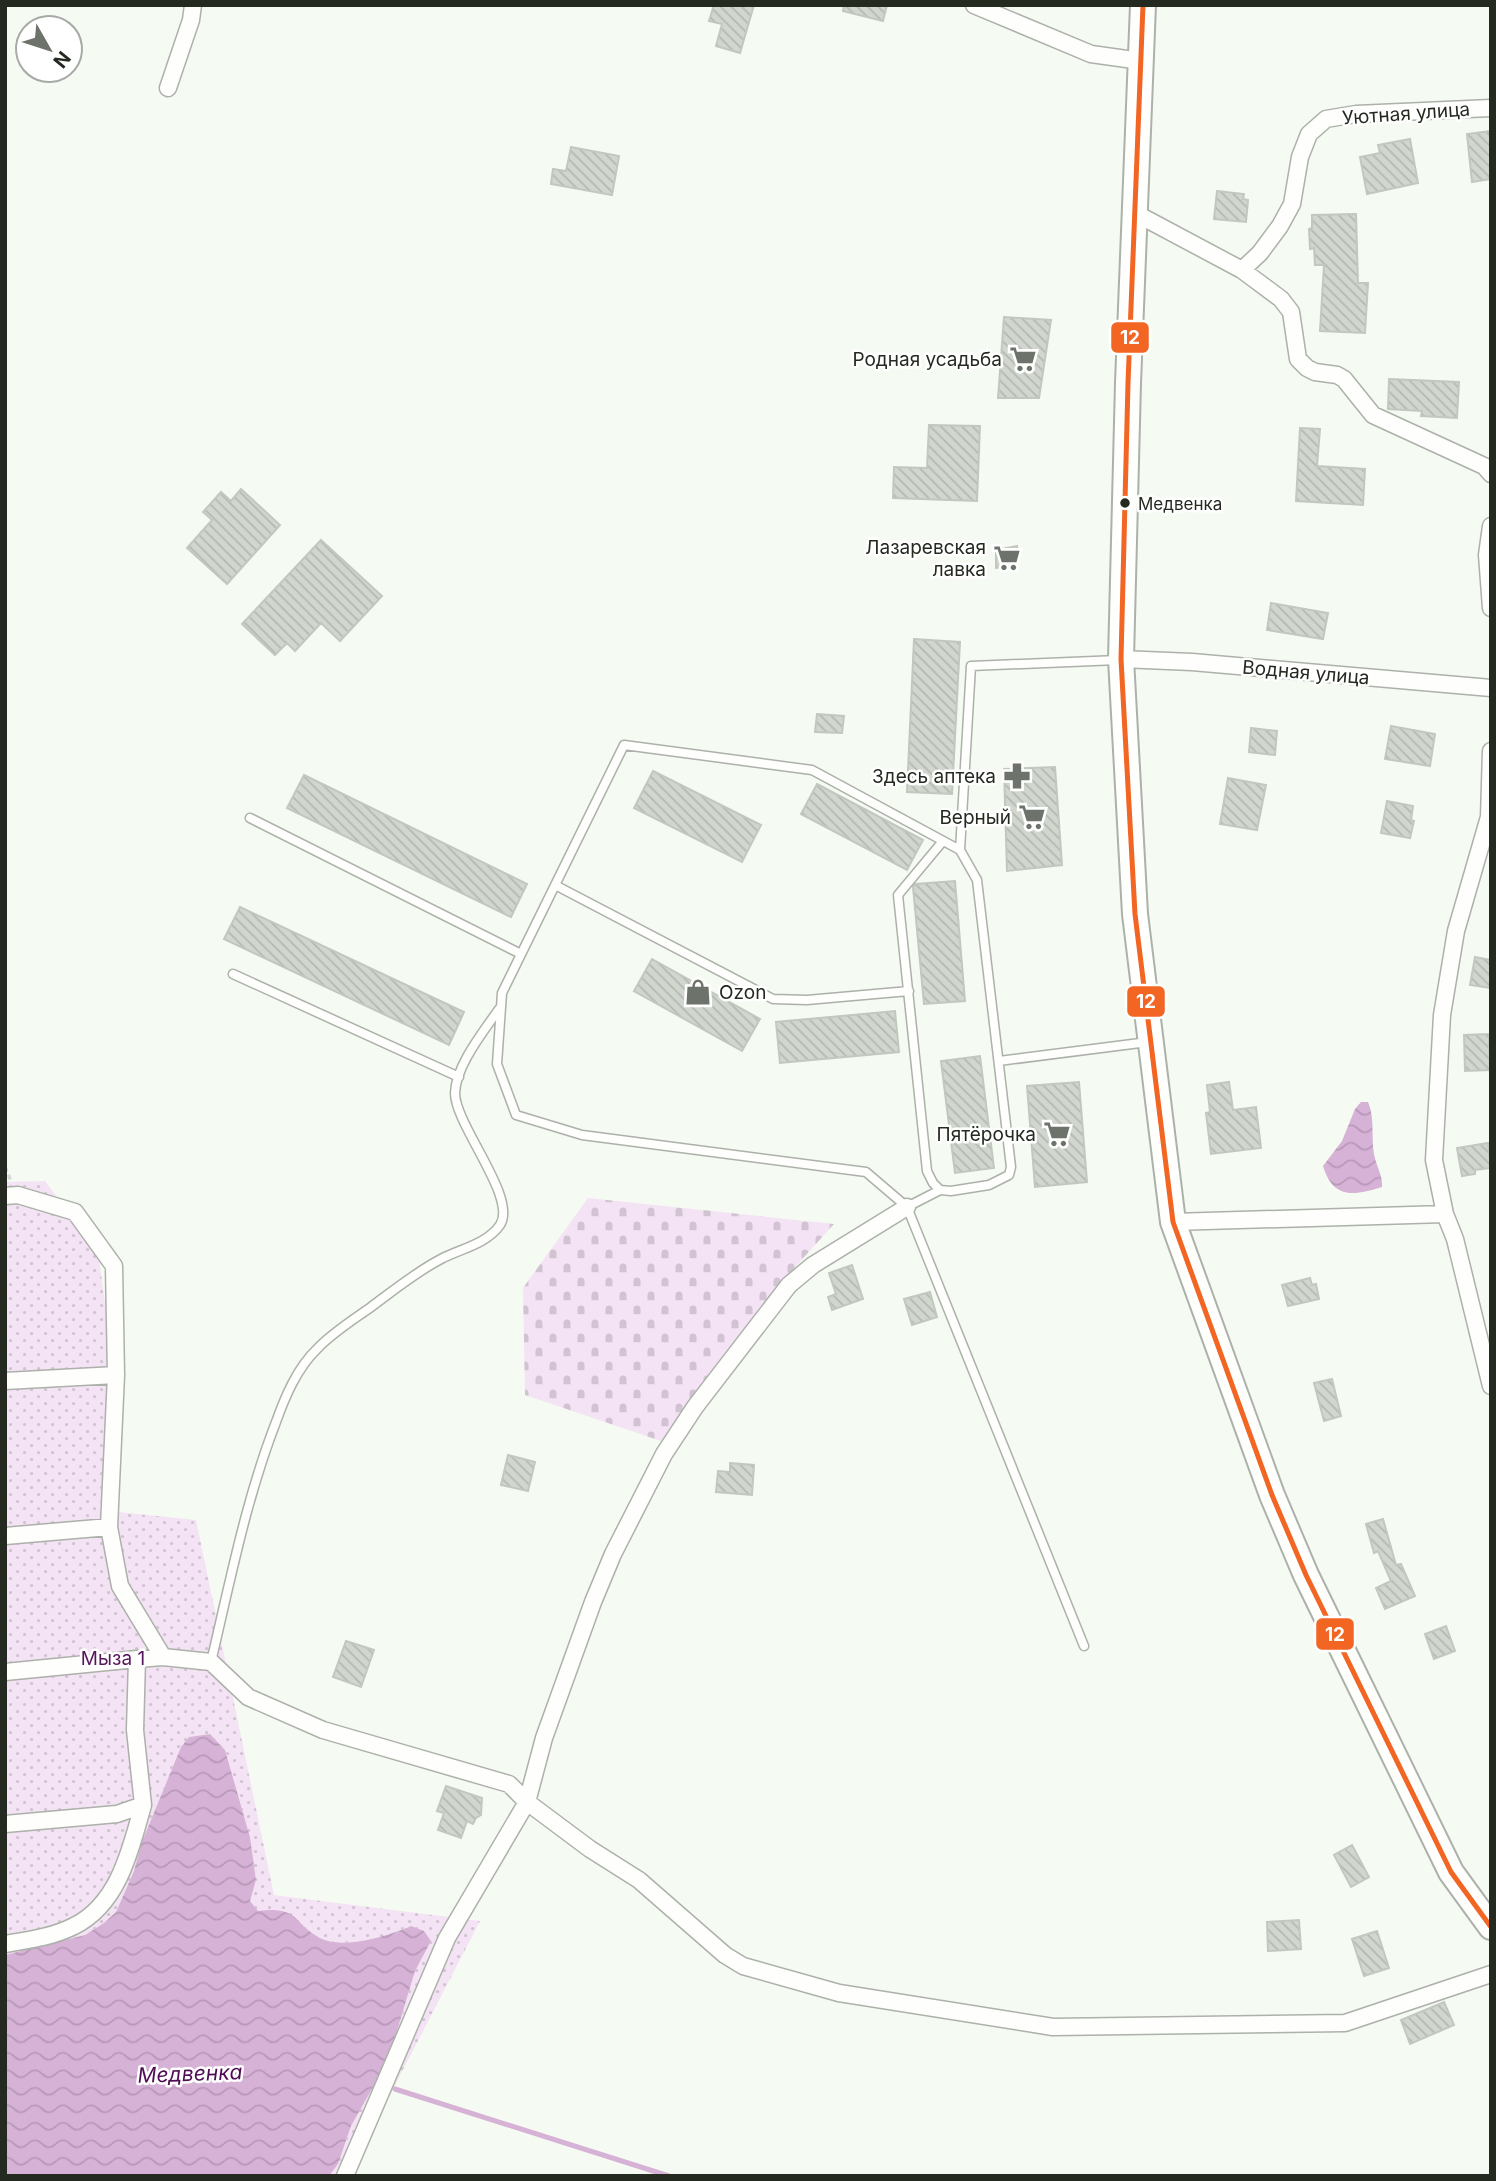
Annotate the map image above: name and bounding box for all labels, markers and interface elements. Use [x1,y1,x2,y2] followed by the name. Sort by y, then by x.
[14,14,84,84] north arrow
[48,47,75,72] text: N
[1341,98,1471,129] street label: Уютная улица
[1110,321,1150,354] line badge: 12
[1120,326,1140,349] text: 12
[1008,344,1038,374] supermarket icon: Родная усадьба
[852,348,1002,371] place label: Родная усадьба
[1138,494,1222,514] place label: Медвенка
[1118,496,1132,510] marker: Медвенка
[865,536,986,581] place label: Лазаревская лавка
[992,543,1022,573] supermarket icon: Лазаревская лавка
[1241,655,1370,690] street label: Водная улица
[1002,761,1032,791] pharmacy icon: Здесь аптека
[872,765,996,788] place label: Здесь аптека
[1017,802,1047,832] supermarket icon: Верный
[939,806,1011,829] place label: Верный
[683,977,713,1007] shop icon: Ozon
[719,981,766,1004] place label: Ozon
[1126,985,1166,1018] line badge: 12
[1136,990,1156,1013] text: 12
[1042,1119,1072,1149] supermarket icon: Пятёрочка
[937,1123,1036,1146] place label: Пятёрочка
[1315,1617,1355,1651] line badge: 12
[1325,1623,1345,1646] text: 12
[81,1647,145,1670] park label: Мыза 1
[137,2059,243,2088] water label: Медвенка

